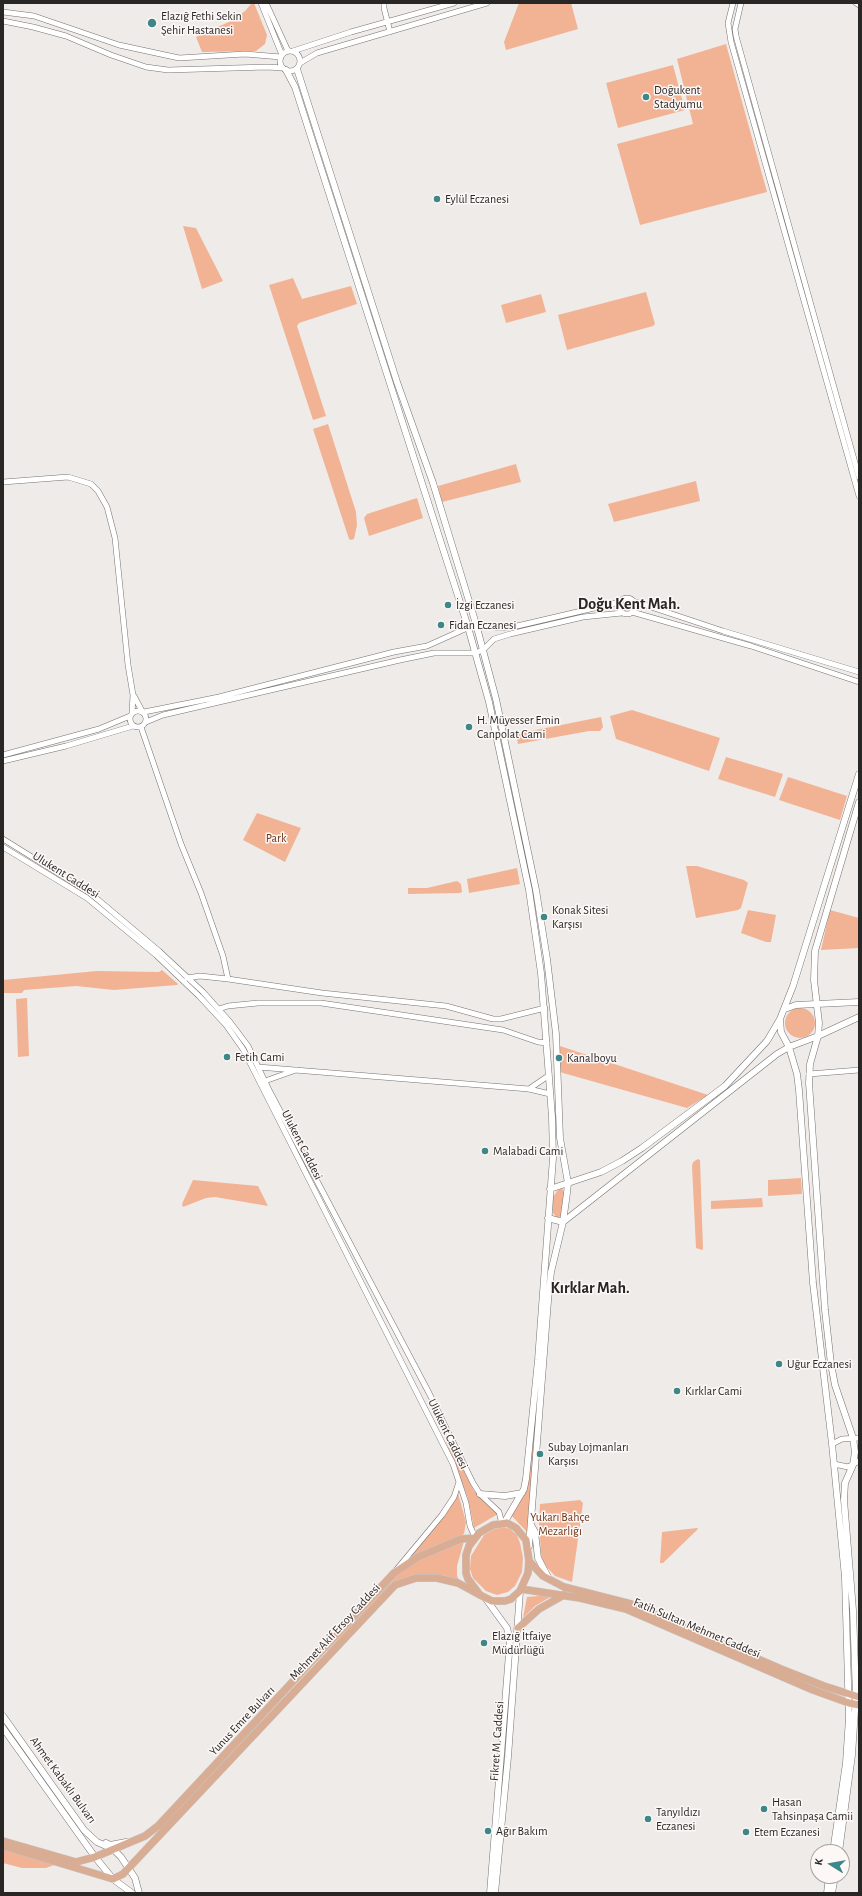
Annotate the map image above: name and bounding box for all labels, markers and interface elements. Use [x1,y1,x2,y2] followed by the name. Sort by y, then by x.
[161,9,242,37] place label: Elazığ Fethi Sekin Şehir Hastanesi
[146,17,158,29] marker: Elazığ Fethi Sekin Şehir Hastanesi
[654,83,702,111] place label: Doğukent Stadyumu
[641,92,651,102] marker: Doğukent Stadyumu
[445,192,509,206] place label: Eylül Eczanesi
[432,194,442,204] marker: Eylül Eczanesi
[578,594,680,614] district label: Doğu Kent Mah.
[456,598,514,612] place label: İzgi Eczanesi
[443,600,453,610] marker: İzgi Eczanesi
[449,618,516,632] place label: Fidan Eczanesi
[436,620,446,630] marker: Fidan Eczanesi
[477,713,560,741] place label: H. Müyesser Emin Canpolat Cami
[464,722,474,732] marker: H. Müyesser Emin Canpolat Cami
[266,831,286,845] park label: Park
[30,849,102,901] street label: Ulukent Caddesi
[552,903,608,931] place label: Konak Sitesi Karşısı
[539,912,549,922] marker: Konak Sitesi Karşısı
[235,1050,284,1064] place label: Fetih Cami
[567,1051,617,1065] place label: Kanalboyu
[222,1052,232,1062] marker: Fetih Cami
[554,1053,564,1063] marker: Kanalboyu
[278,1108,326,1182] street label: Ulukent Caddesi
[493,1144,563,1158] place label: Malabadi Cami
[480,1146,490,1156] marker: Malabadi Cami
[550,1278,630,1298] district label: Kırklar Mah.
[787,1357,852,1371] place label: Uğur Eczanesi
[774,1359,784,1369] marker: Uğur Eczanesi
[685,1384,742,1398] place label: Kırklar Cami
[672,1386,682,1396] marker: Kırklar Cami
[425,1396,471,1472] street label: Ulukent Caddesi
[548,1440,629,1468] place label: Subay Lojmanları Karşısı
[535,1449,545,1459] marker: Subay Lojmanları Karşısı
[530,1510,590,1538] park label: Yukarı Bahçe Mezarlığı
[287,1581,383,1683] street label: Mehmet Akif Ersoy Caddesi
[631,1595,763,1661] street label: Fatih Sultan Mehmet Caddesi
[492,1629,551,1657] place label: Elazığ İtfaiye Müdürlüğü
[479,1638,489,1648] marker: Elazığ İtfaiye Müdürlüğü
[206,1683,278,1759] street label: Yunus Emre Bulvarı
[487,1701,507,1781] street label: Fikret M. Caddesi
[27,1734,99,1826] street label: Ahmet Kabaklı Bulvarı
[772,1795,853,1823] place label: Hasan Tahsinpaşa Camii
[759,1804,769,1814] marker: Hasan Tahsinpaşa Camii
[656,1805,700,1833] place label: Tanyıldızı Eczanesi
[643,1814,653,1824] marker: Tanyıldızı Eczanesi
[496,1824,548,1838] place label: Ağır Bakım
[754,1825,820,1839] place label: Etem Eczanesi
[483,1826,493,1836] marker: Ağır Bakım
[741,1827,751,1837] marker: Etem Eczanesi
[810,1844,850,1884] north arrow
[813,1858,825,1866] text: K

